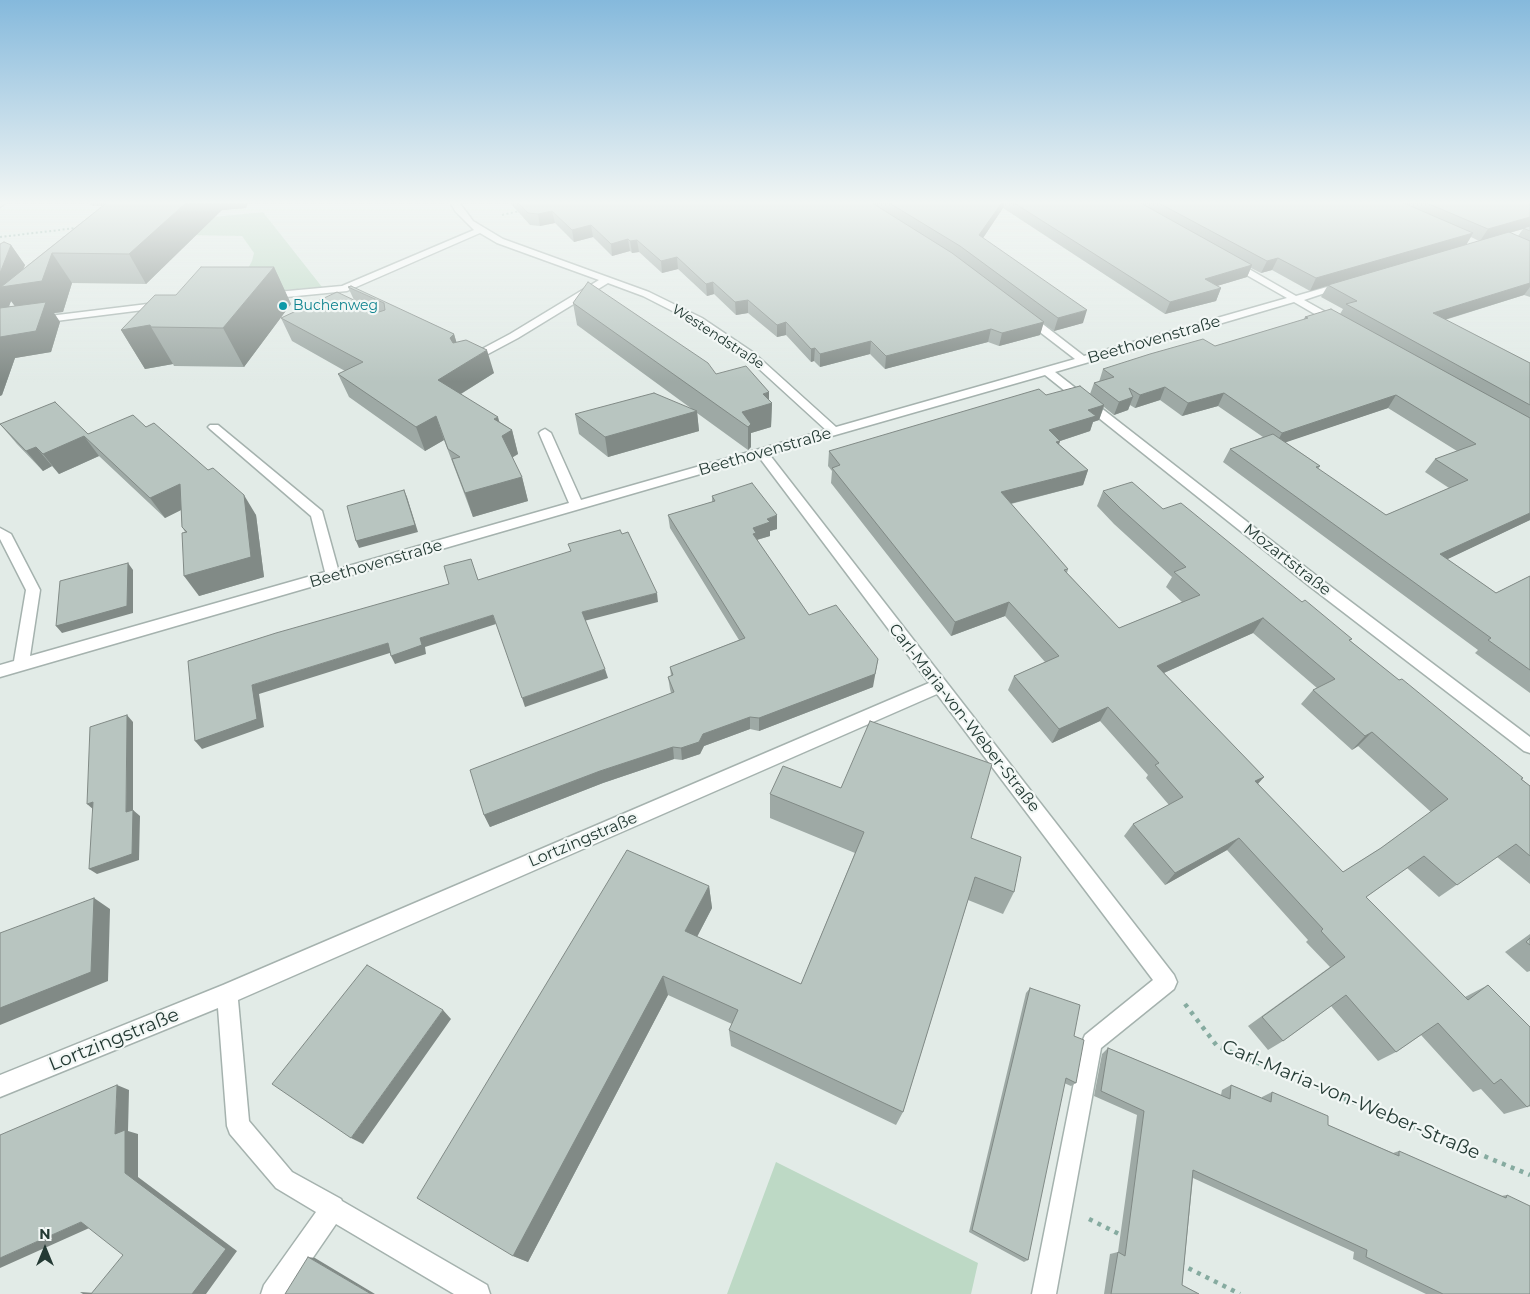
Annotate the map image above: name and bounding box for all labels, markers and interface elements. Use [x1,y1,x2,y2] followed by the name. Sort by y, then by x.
[293,298,378,314] place label: Buchenweg
[277,300,289,312] marker: Buchenweg
[669,301,767,373] street label: Westendstraße
[1085,312,1223,368] street label: Beethovenstraße
[696,424,834,480] street label: Beethovenstraße
[1239,520,1335,600] street label: Mozartstraße
[307,536,445,592] street label: Beethovenstraße
[884,620,1044,816] street label: Carl-Maria-von-Weber-Straße
[526,808,640,872] street label: Lortzingstraße
[46,1003,182,1077] street label: Lortzingstraße
[1219,1035,1483,1165] street label: Carl-Maria-von-Weber-Straße
[20,1224,70,1274] north arrow
[39,1225,51,1243] text: N

